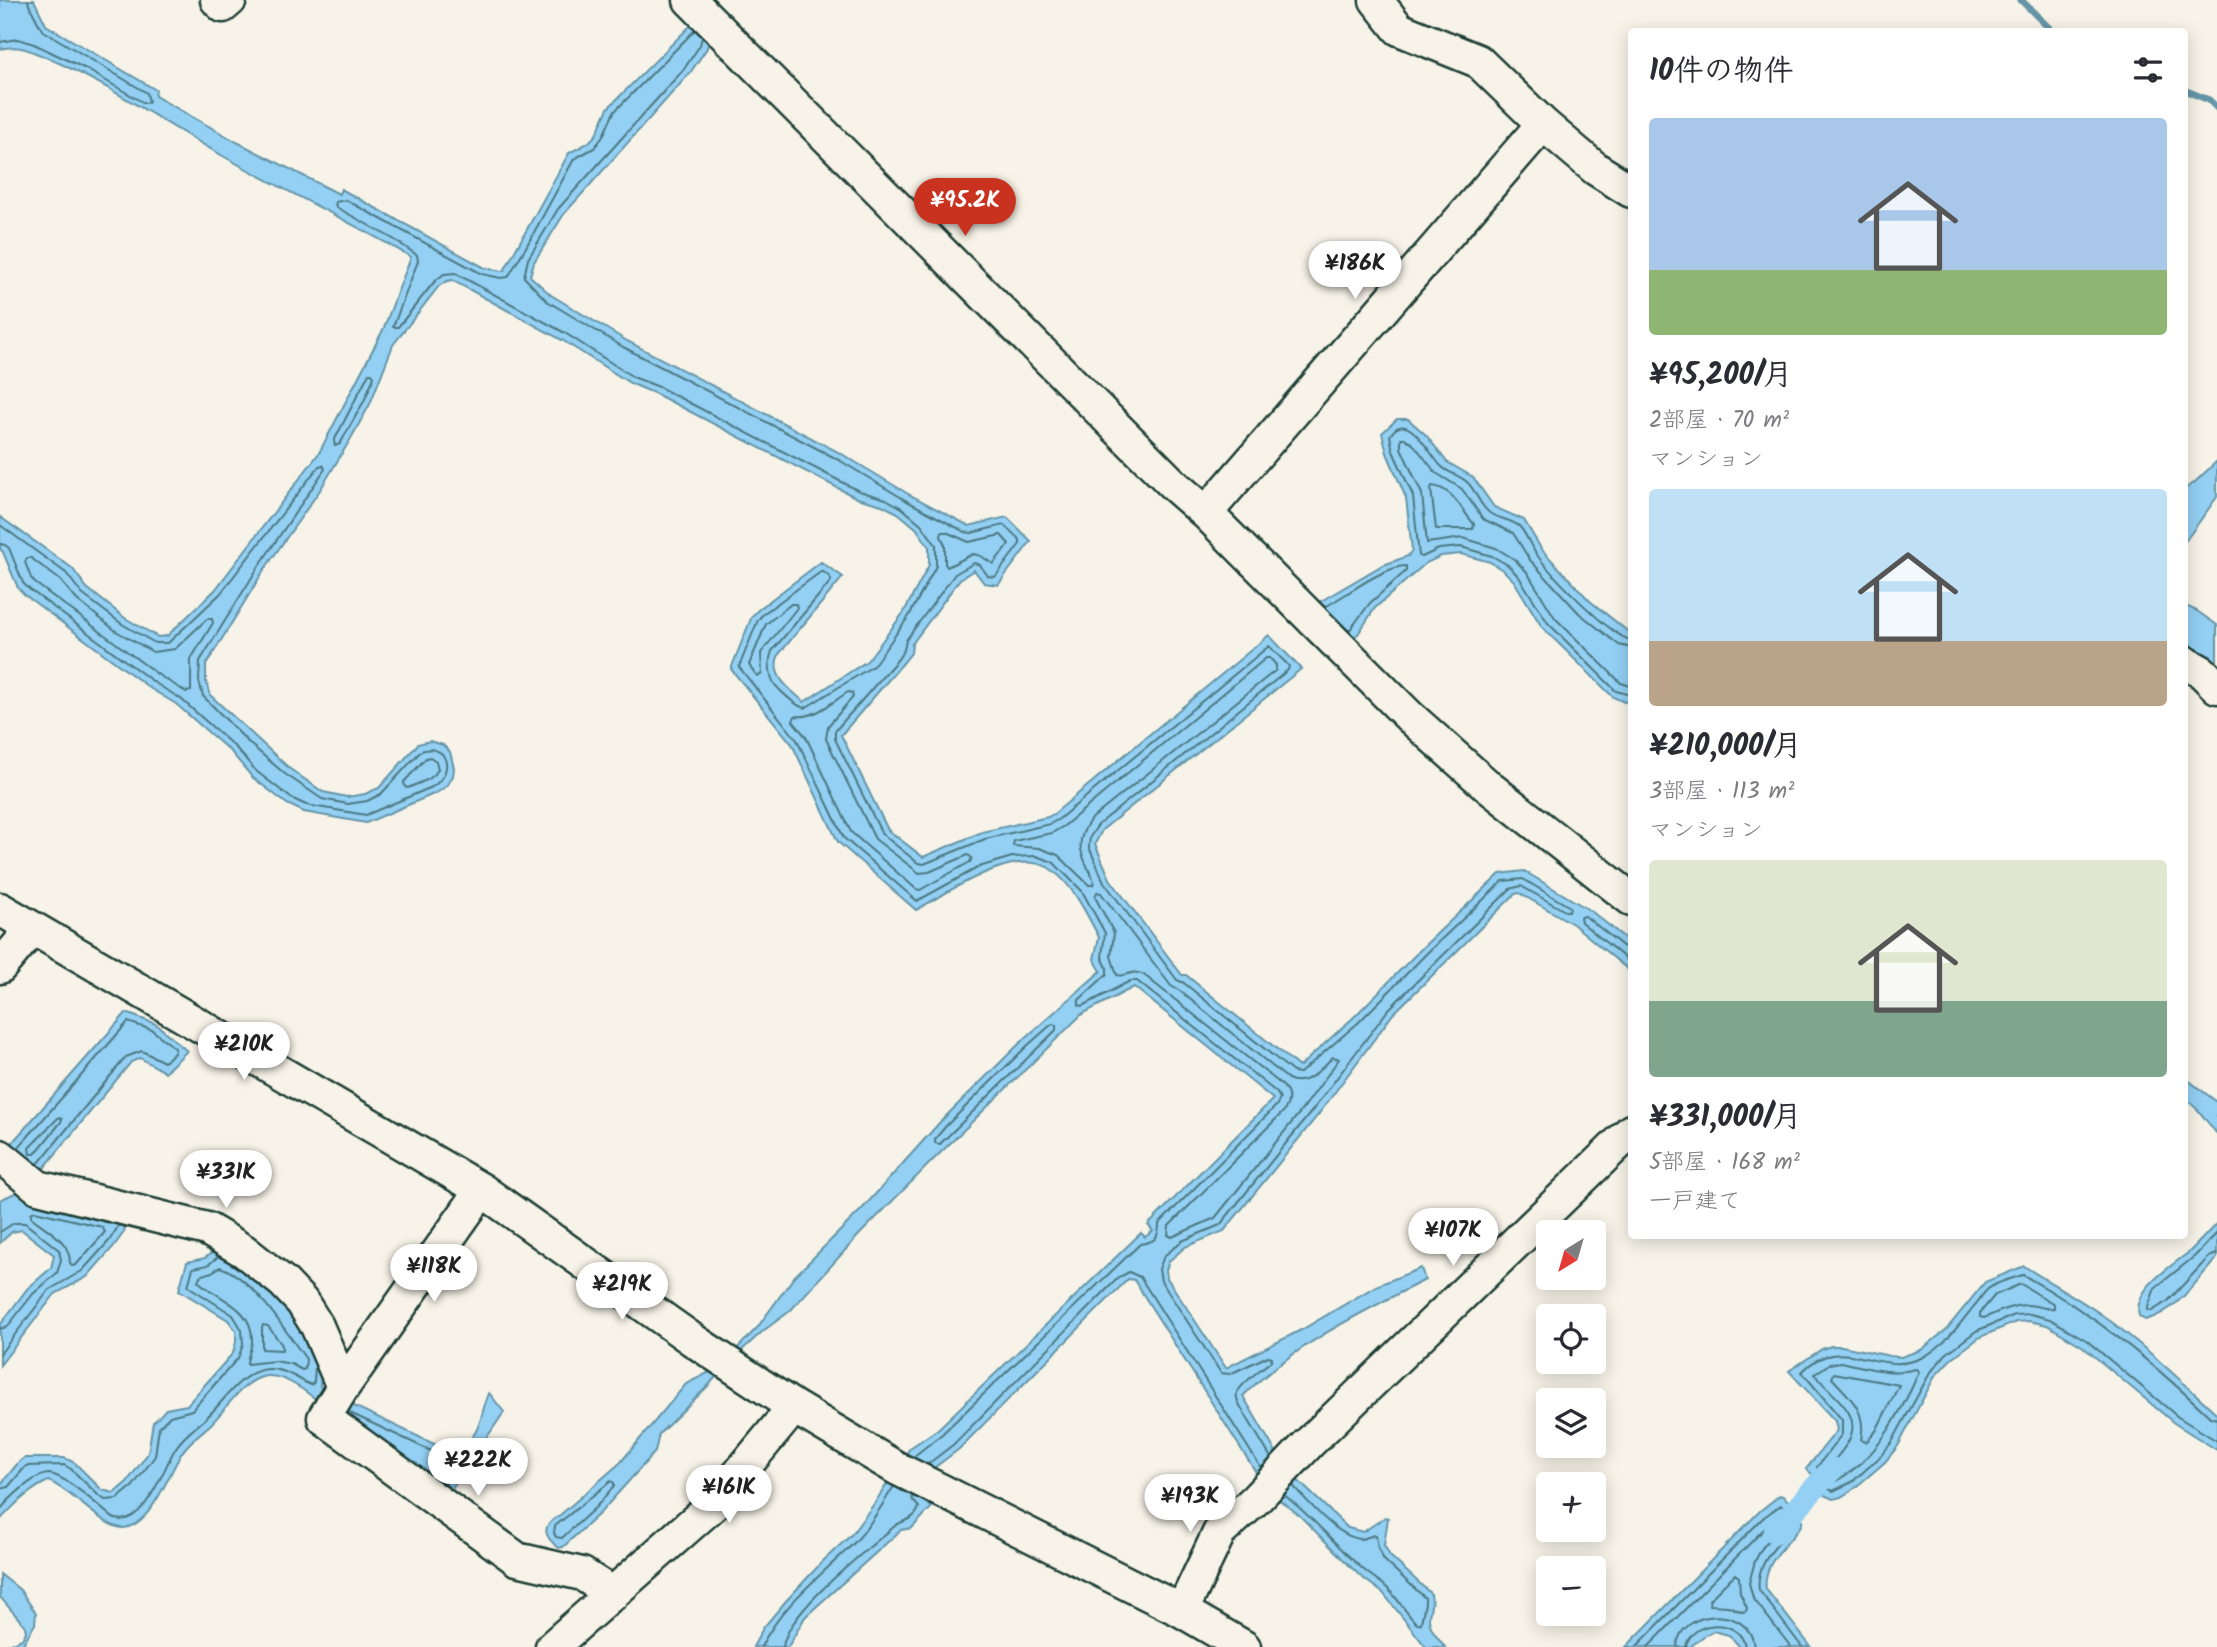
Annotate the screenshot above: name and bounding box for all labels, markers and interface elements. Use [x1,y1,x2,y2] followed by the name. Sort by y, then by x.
[1649,48,1793,96] text: 10件の物件
[2129,51,2167,89] icon: filters
[1845,163,1971,289] icon: home
[908,178,1022,238] pin: ¥95.2K
[930,183,1000,219] text: ¥95.2K
[1306,242,1404,301] pin: ¥186K
[1325,246,1385,282] text: ¥186K
[1649,352,1792,400] text: ¥95,200/月
[1649,403,1789,439] text: 2部屋 · 70 m²
[1649,442,1763,478] text: マンション
[1845,534,1971,660] icon: home
[1649,723,1802,771] text: ¥210,000/月
[1649,774,1794,810] text: 3部屋 · 113 m²
[1649,813,1763,849] text: マンション
[1845,905,1971,1031] icon: home
[195,1023,293,1082] pin: ¥210K
[214,1027,274,1063] text: ¥210K
[1649,1094,1802,1142] text: ¥331,000/月
[1649,1145,1800,1181] text: 5部屋 · 168 m²
[177,1150,275,1210] pin: ¥331K
[196,1155,256,1191] text: ¥331K
[1649,1184,1741,1220] text: 一戸建て
[1404,1208,1502,1268] pin: ¥107K
[1424,1213,1482,1249] text: ¥107K
[1536,1220,1606,1290] north arrow
[1536,1220,1606,1626] map controls
[385,1244,483,1304] pin: ¥118K
[406,1249,462,1285] text: ¥118K
[573,1262,671,1322] pin: ¥219K
[592,1267,652,1303] text: ¥219K
[1536,1304,1606,1374] button: locate
[1536,1388,1606,1458] button: layers
[429,1438,527,1498] pin: ¥222K
[444,1443,512,1479] text: ¥222K
[680,1466,778,1525] pin: ¥161K
[702,1470,756,1506] text: ¥161K
[1536,1472,1606,1542] button: +
[1141,1474,1239,1534] pin: ¥193K
[1160,1479,1220,1515] text: ¥193K
[1536,1556,1606,1626] button: −

